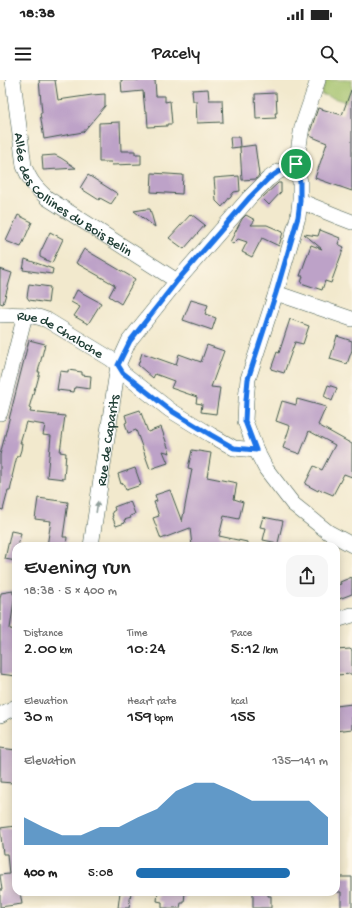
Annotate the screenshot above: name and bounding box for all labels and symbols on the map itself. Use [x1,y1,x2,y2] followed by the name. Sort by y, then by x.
[9,132,135,262] street label: Allée des Collines du Bois Belin
[279,147,313,181] pin
[16,308,107,364] street label: Rue de Chaloche
[94,393,125,487] street label: Rue de Caparits
[94,501,100,513] one-way arrow

